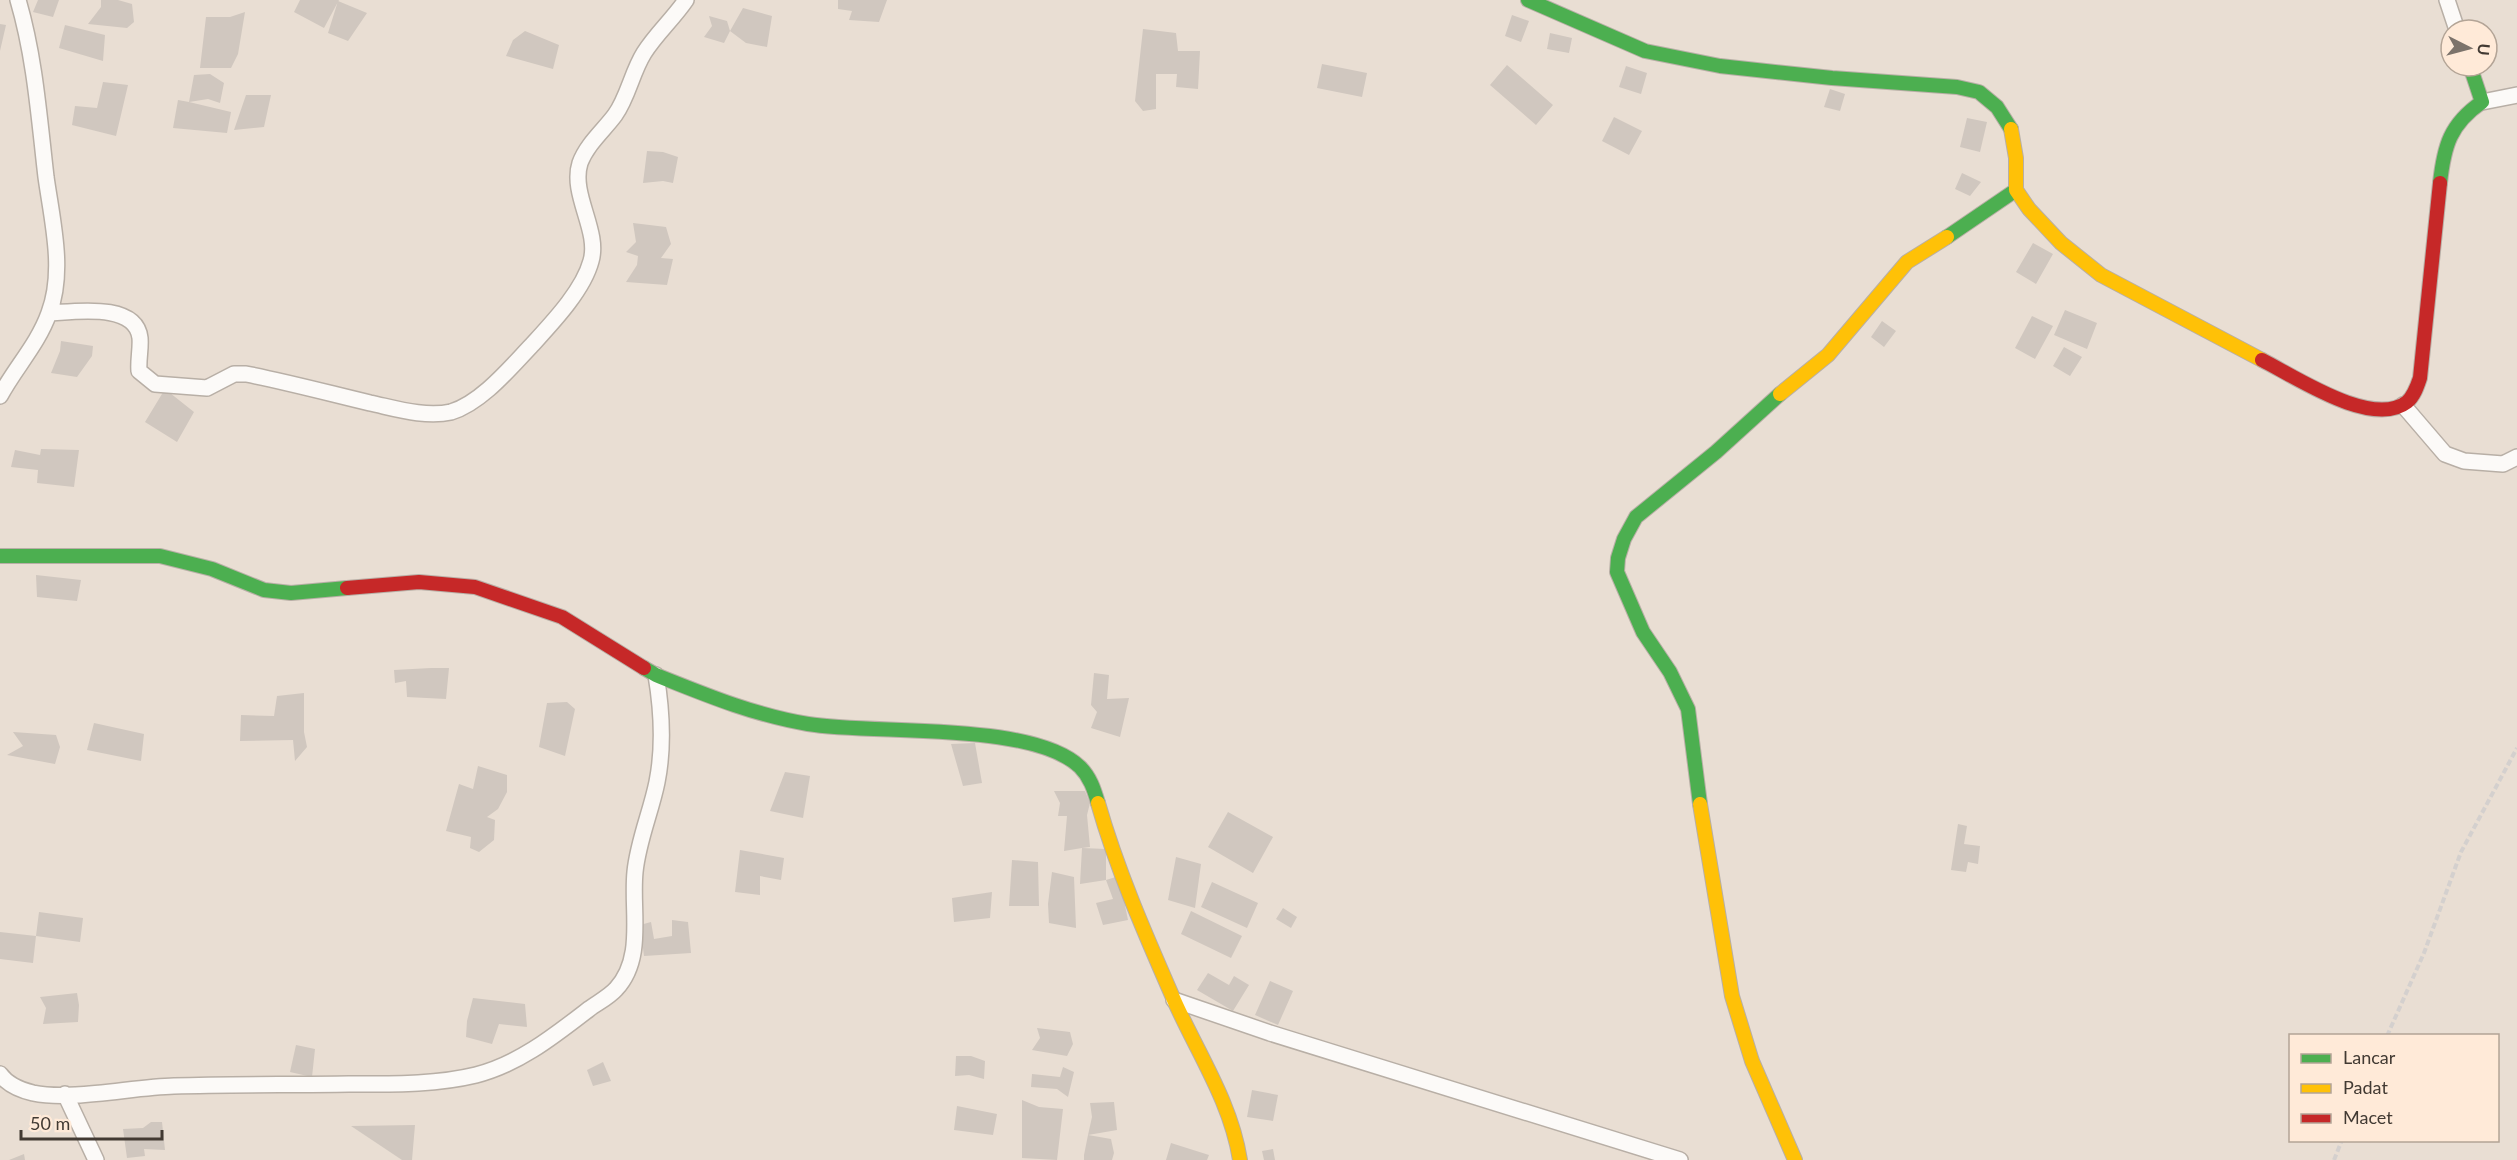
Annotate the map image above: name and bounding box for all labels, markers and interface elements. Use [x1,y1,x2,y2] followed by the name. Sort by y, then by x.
[2439,18,2499,78] north arrow
[2474,43,2494,57] text: U
[2289,1034,2499,1142] legend
[2343,1046,2396,1068] text: Lancar
[2343,1076,2388,1098] text: Padat
[21,1103,162,1141] scale bar
[2343,1106,2393,1128] text: Macet
[30,1112,70,1134] text: 50 m

